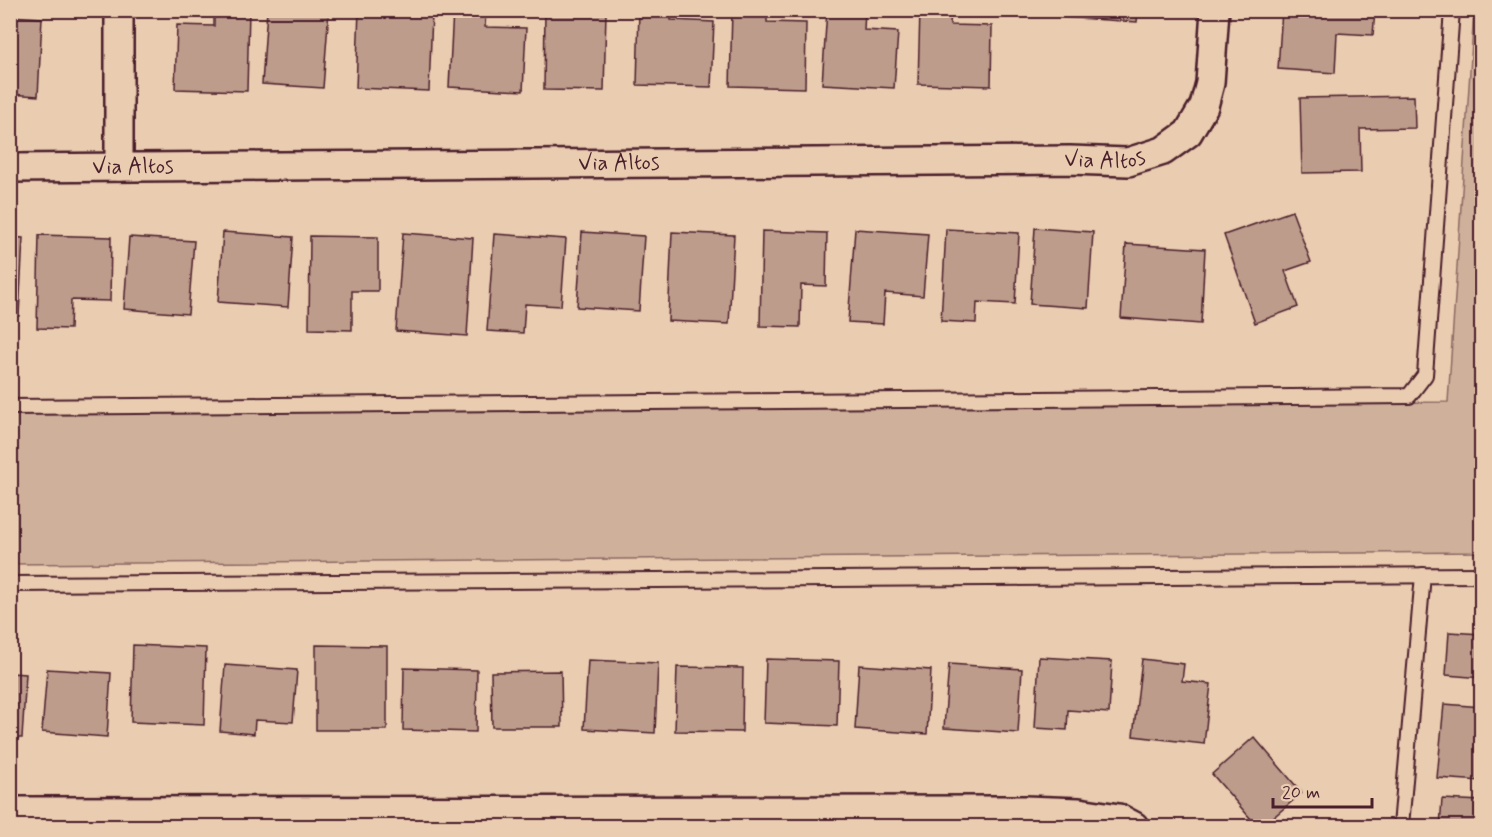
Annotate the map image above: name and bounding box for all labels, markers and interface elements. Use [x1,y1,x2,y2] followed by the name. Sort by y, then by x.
[1064,143,1149,176] street label: Via Altos
[578,149,660,178] street label: Via Altos
[92,153,174,181] street label: Via Altos
[1273,771,1372,809] scale bar
[1282,781,1320,805] text: 20 m

